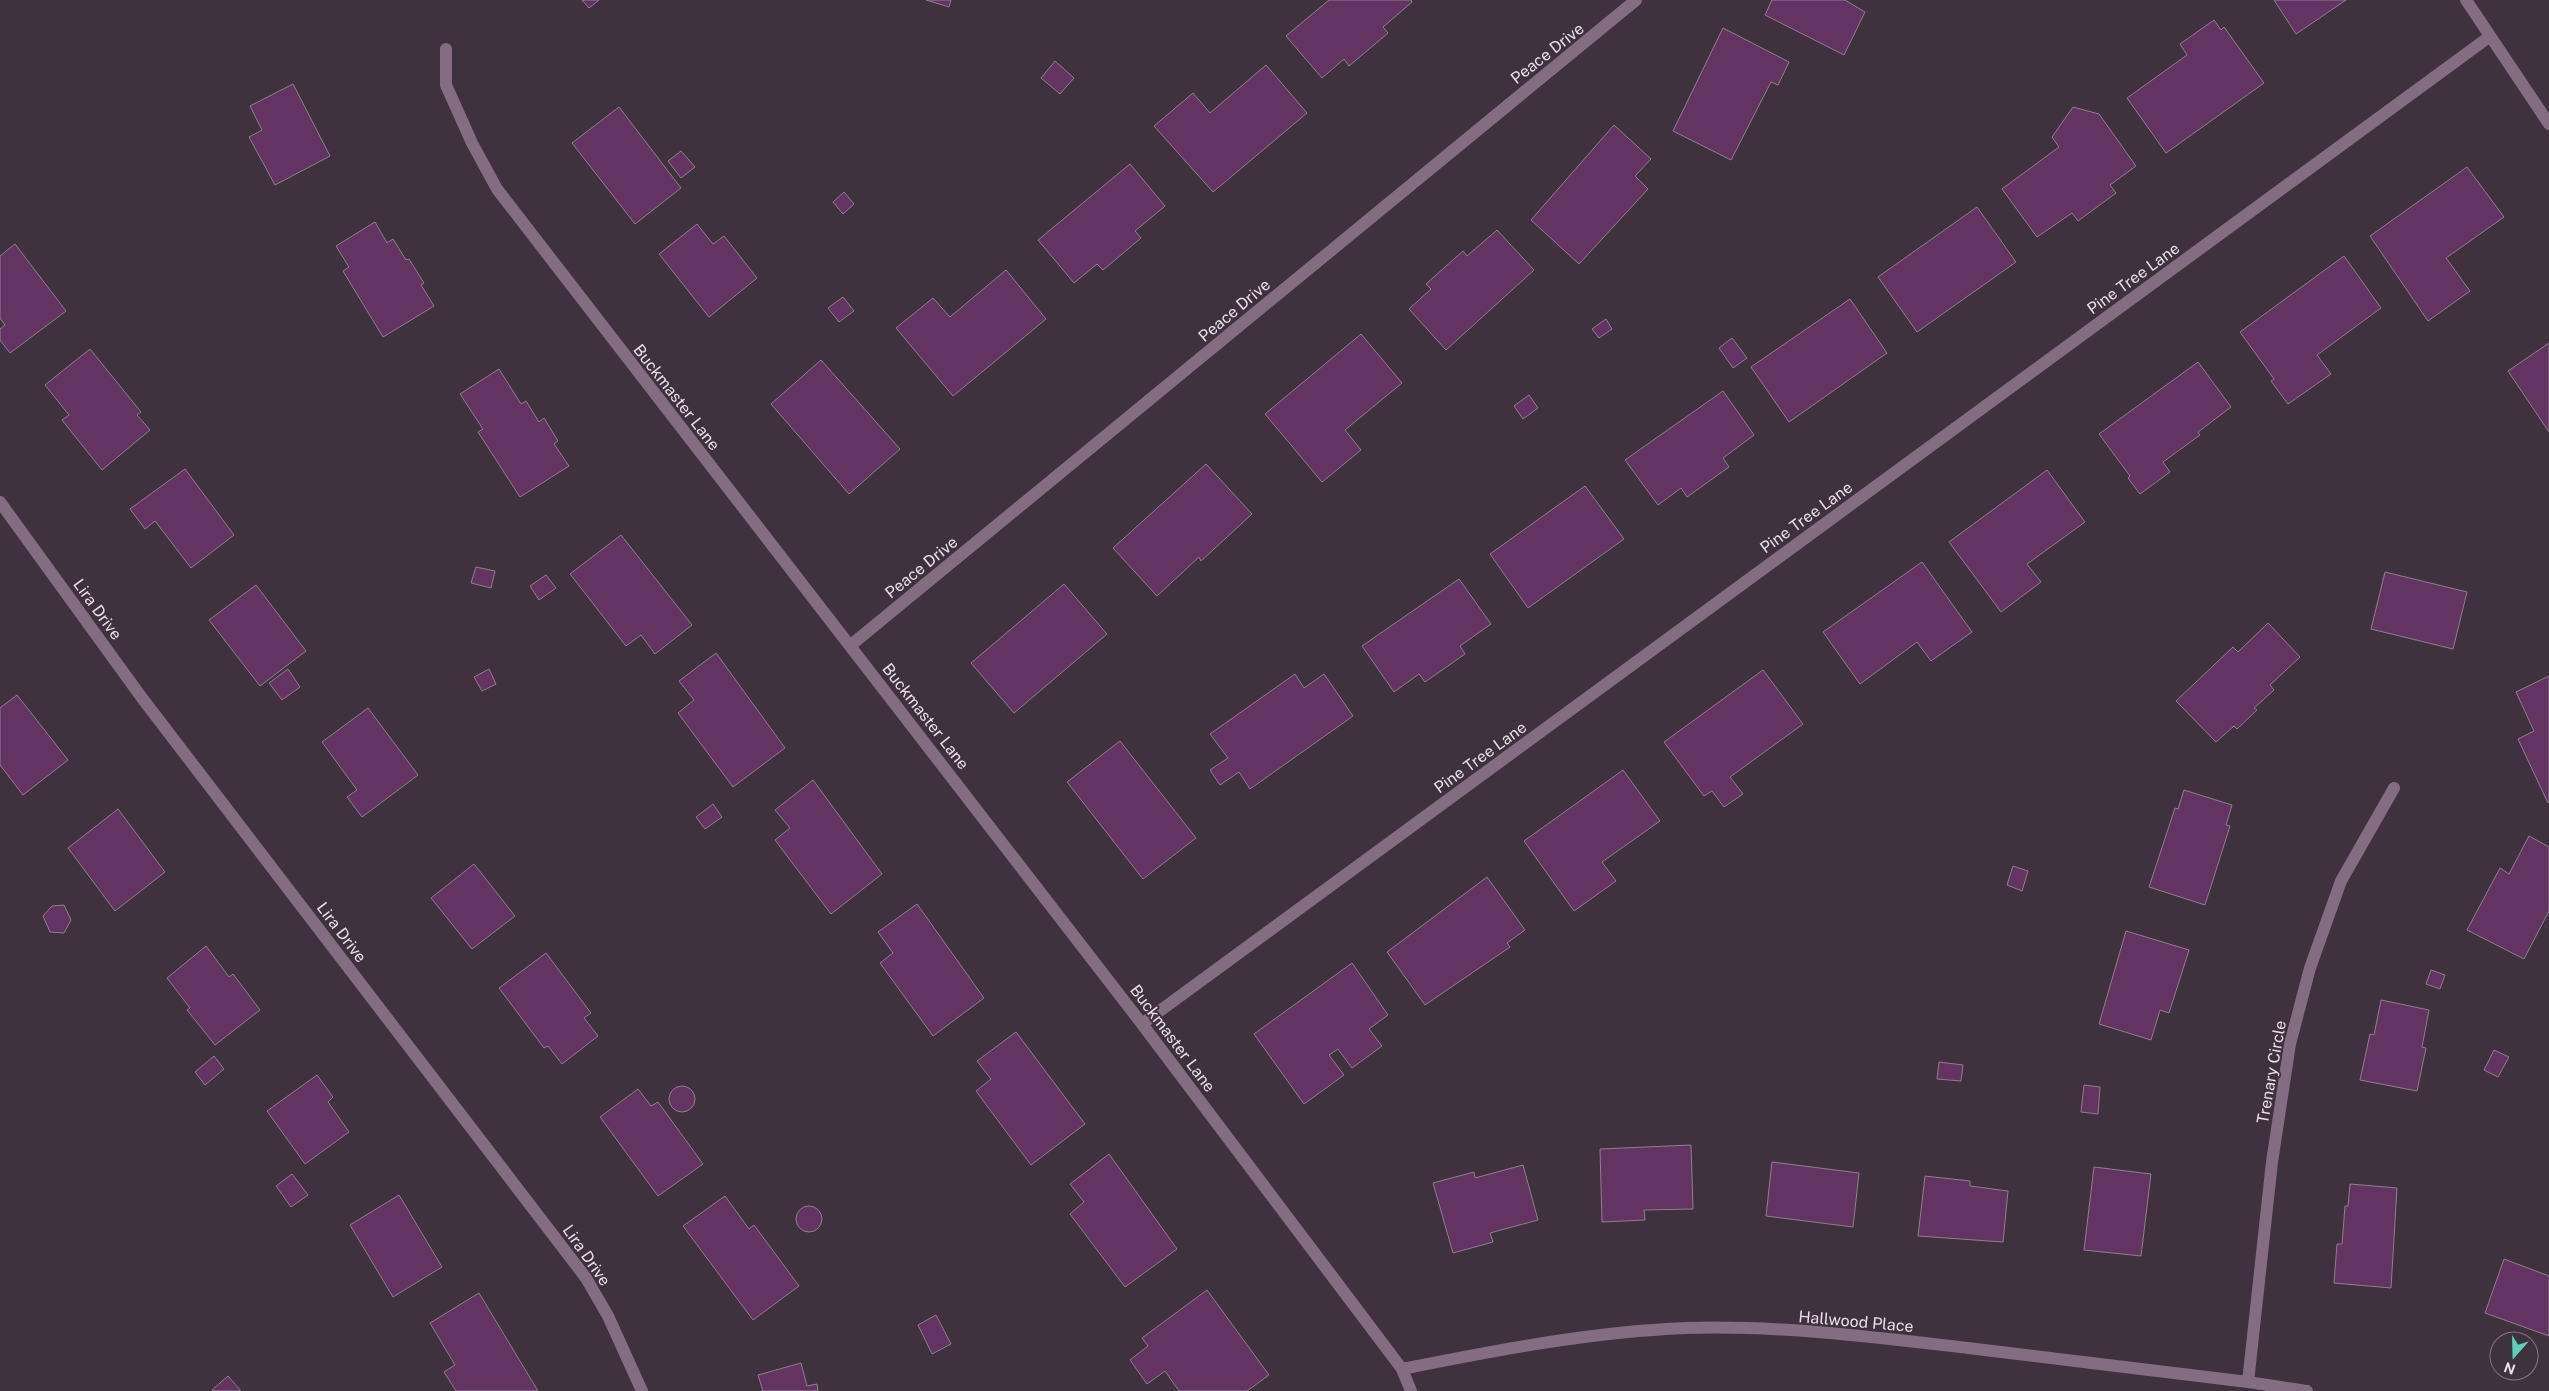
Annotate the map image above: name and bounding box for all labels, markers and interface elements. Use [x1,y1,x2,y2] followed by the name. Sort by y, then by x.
[1507,19,1588,88] street label: Peace Drive
[2083,239,2183,318] street label: Pine Tree Lane
[1195,275,1274,346] street label: Peace Drive
[629,340,724,454] street label: Buckmaster Lane
[1756,478,1856,557] street label: Pine Tree Lane
[881,532,961,602] street label: Peace Drive
[69,575,126,643] street label: Lira Drive
[878,659,973,773] street label: Buckmaster Lane
[1430,718,1530,797] street label: Pine Tree Lane
[313,899,370,966] street label: Lira Drive
[1126,981,1219,1096] street label: Buckmaster Lane
[2253,1019,2290,1125] street label: Trenary Circle
[559,1221,615,1290] street label: Lira Drive
[1798,1307,1914,1336] street label: Hallwood Place
[2489,1331,2539,1381] north arrow
[2502,1359,2517,1378] text: N

